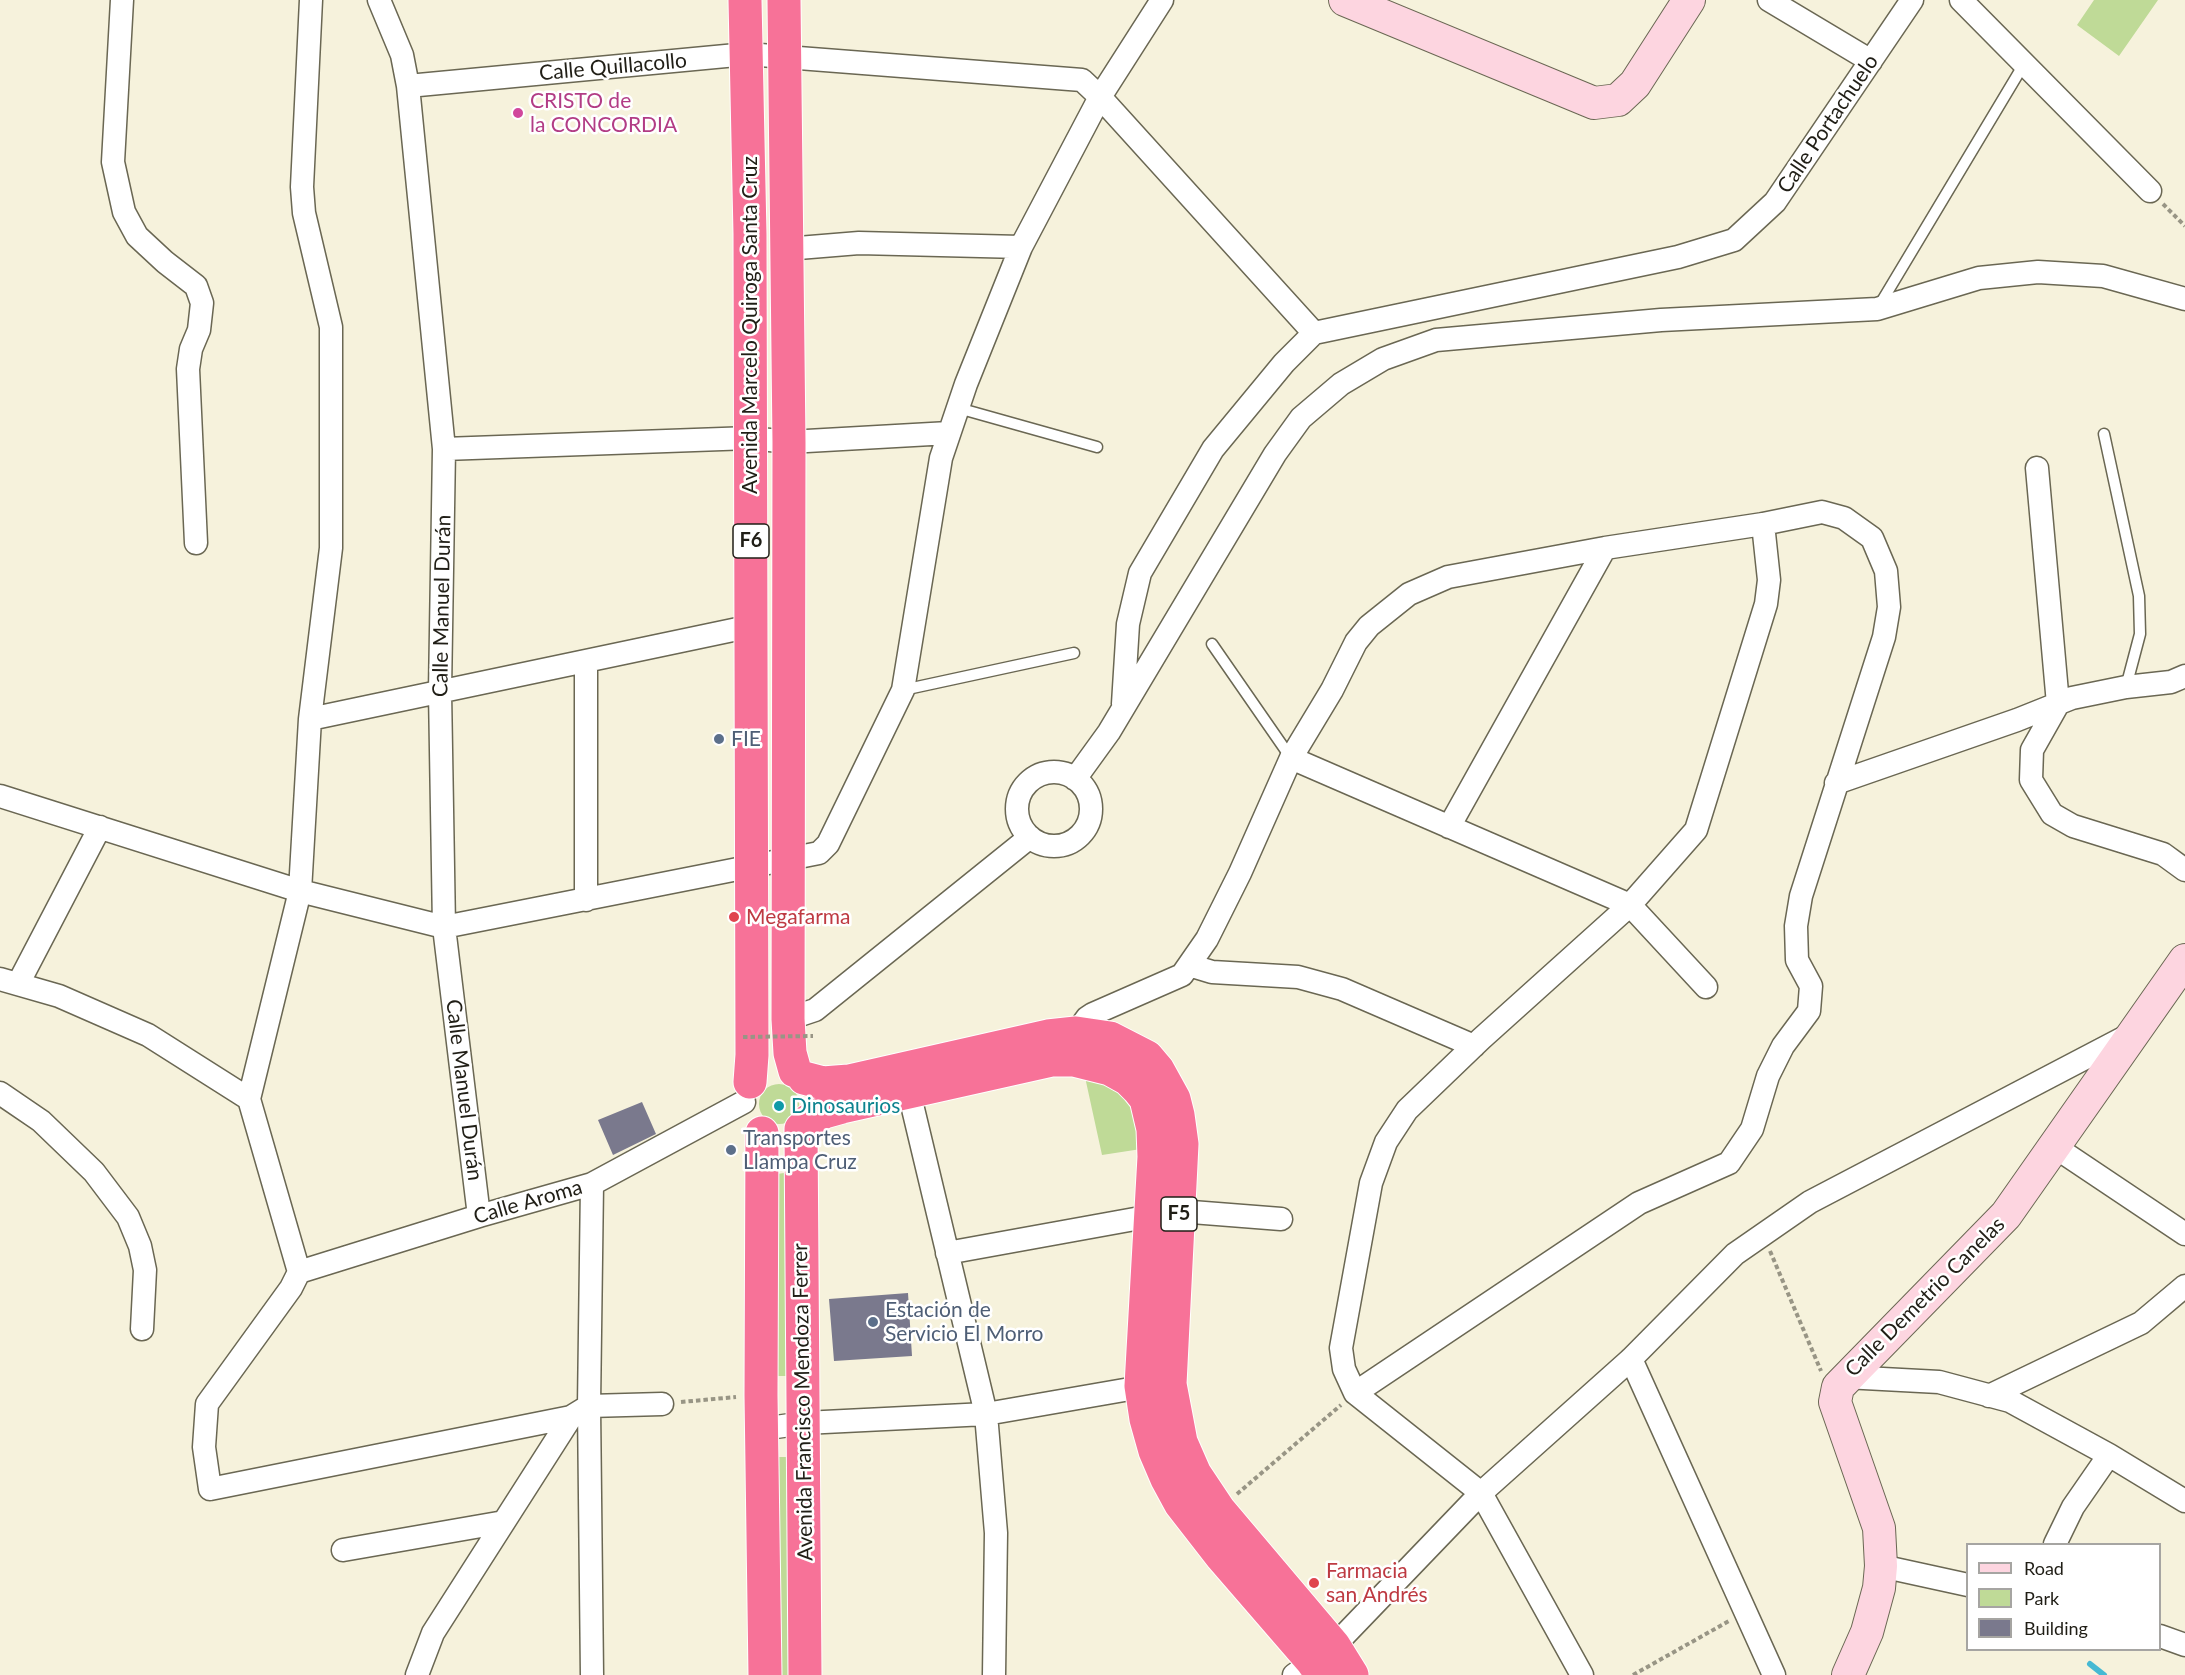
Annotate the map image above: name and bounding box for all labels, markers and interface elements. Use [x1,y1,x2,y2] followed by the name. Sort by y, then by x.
[538,48,688,86] street label: Calle Quillacollo
[1772,50,1884,198] street label: Calle Portachuelo
[530,88,677,138] place label: CRISTO de la CONCORDIA
[511,106,525,120] marker: CRISTO de la CONCORDIA
[737,156,763,494] street label: Avenida Marcelo Quiroga Santa Cruz
[428,515,456,697] street label: Calle Manuel Durán
[733,524,769,558] road number: F6
[731,726,761,752] place label: FIE
[712,732,726,746] marker: FIE
[746,904,851,930] place label: Megafarma
[727,910,741,924] marker: Megafarma
[440,998,488,1182] street label: Calle Manuel Durán
[791,1093,900,1119] place label: Dinosaurios
[772,1099,786,1113] marker: Dinosaurios
[743,1125,857,1175] place label: Transportes Llampa Cruz
[724,1143,738,1157] marker: Transportes Llampa Cruz
[471,1174,585,1230] street label: Calle Aroma
[1161,1197,1197,1231] road number: F5
[1840,1212,2010,1382] street label: Calle Demetrio Canelas
[788,1243,818,1561] street label: Avenida Francisco Mendoza Ferrer
[885,1297,1043,1347] place label: Estación de Servicio El Morro
[866,1315,880,1329] marker: Estación de Servicio El Morro
[1966,1543,2161,1651] legend
[2024,1557,2064,1579] text: Road
[1326,1558,1428,1608] place label: Farmacia san Andrés
[1307,1576,1321,1590] marker: Farmacia san Andrés
[2024,1587,2059,1609] text: Park
[2024,1617,2088,1639] text: Building

